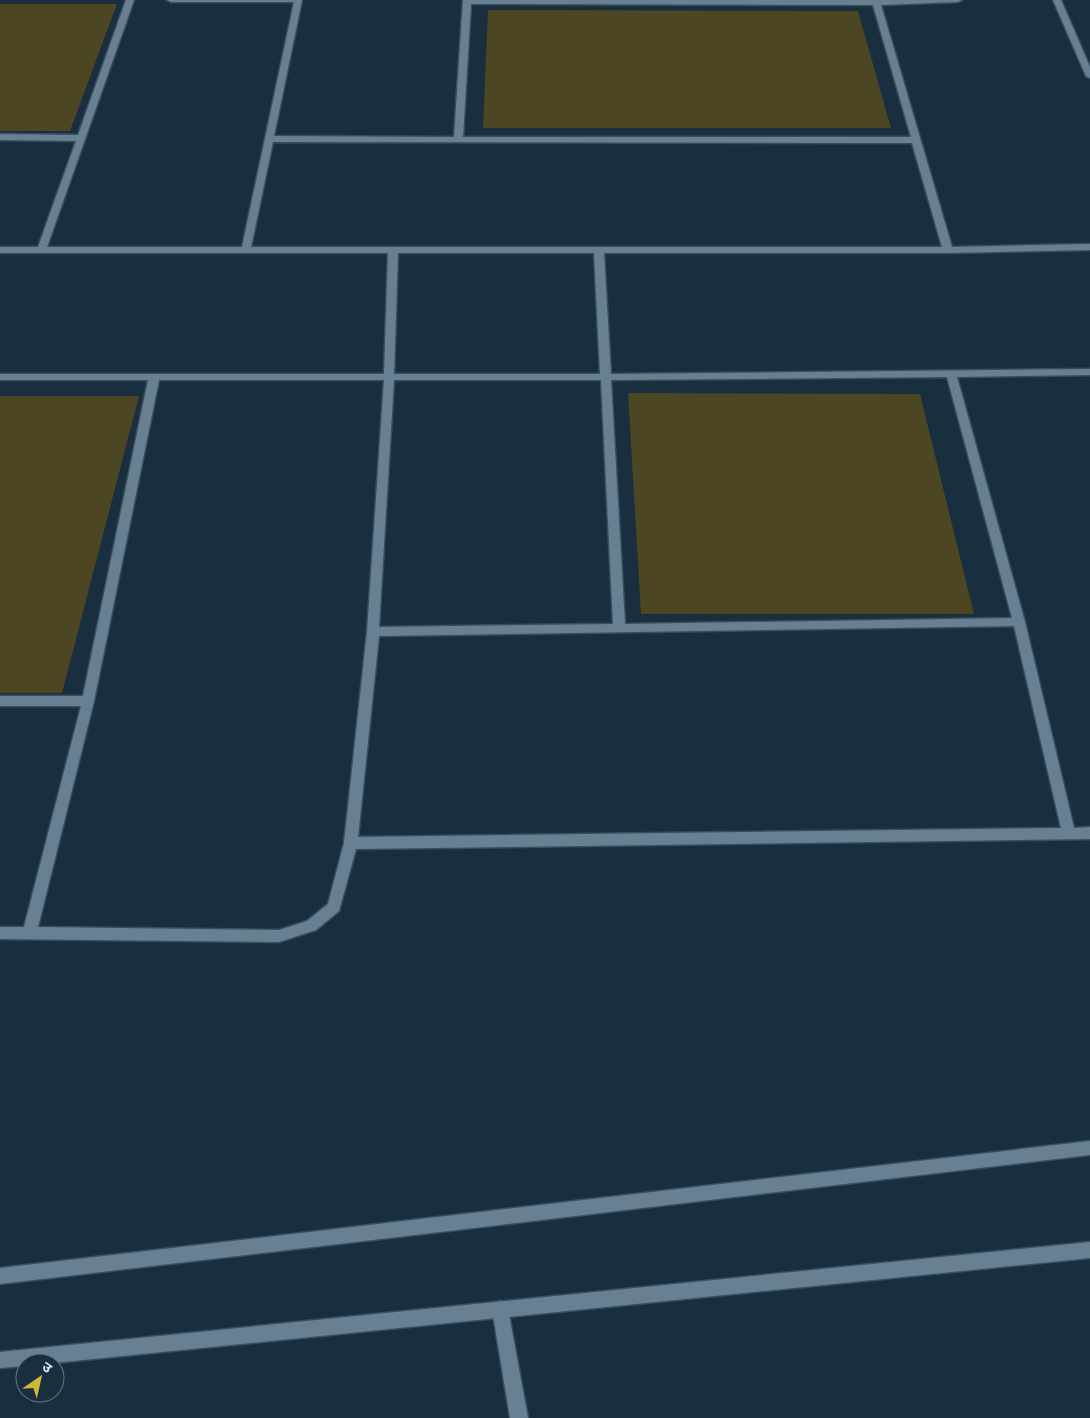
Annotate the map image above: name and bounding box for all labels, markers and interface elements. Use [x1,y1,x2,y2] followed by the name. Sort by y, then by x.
[15,1353,65,1403] north arrow
[39,1357,56,1377] text: उ

